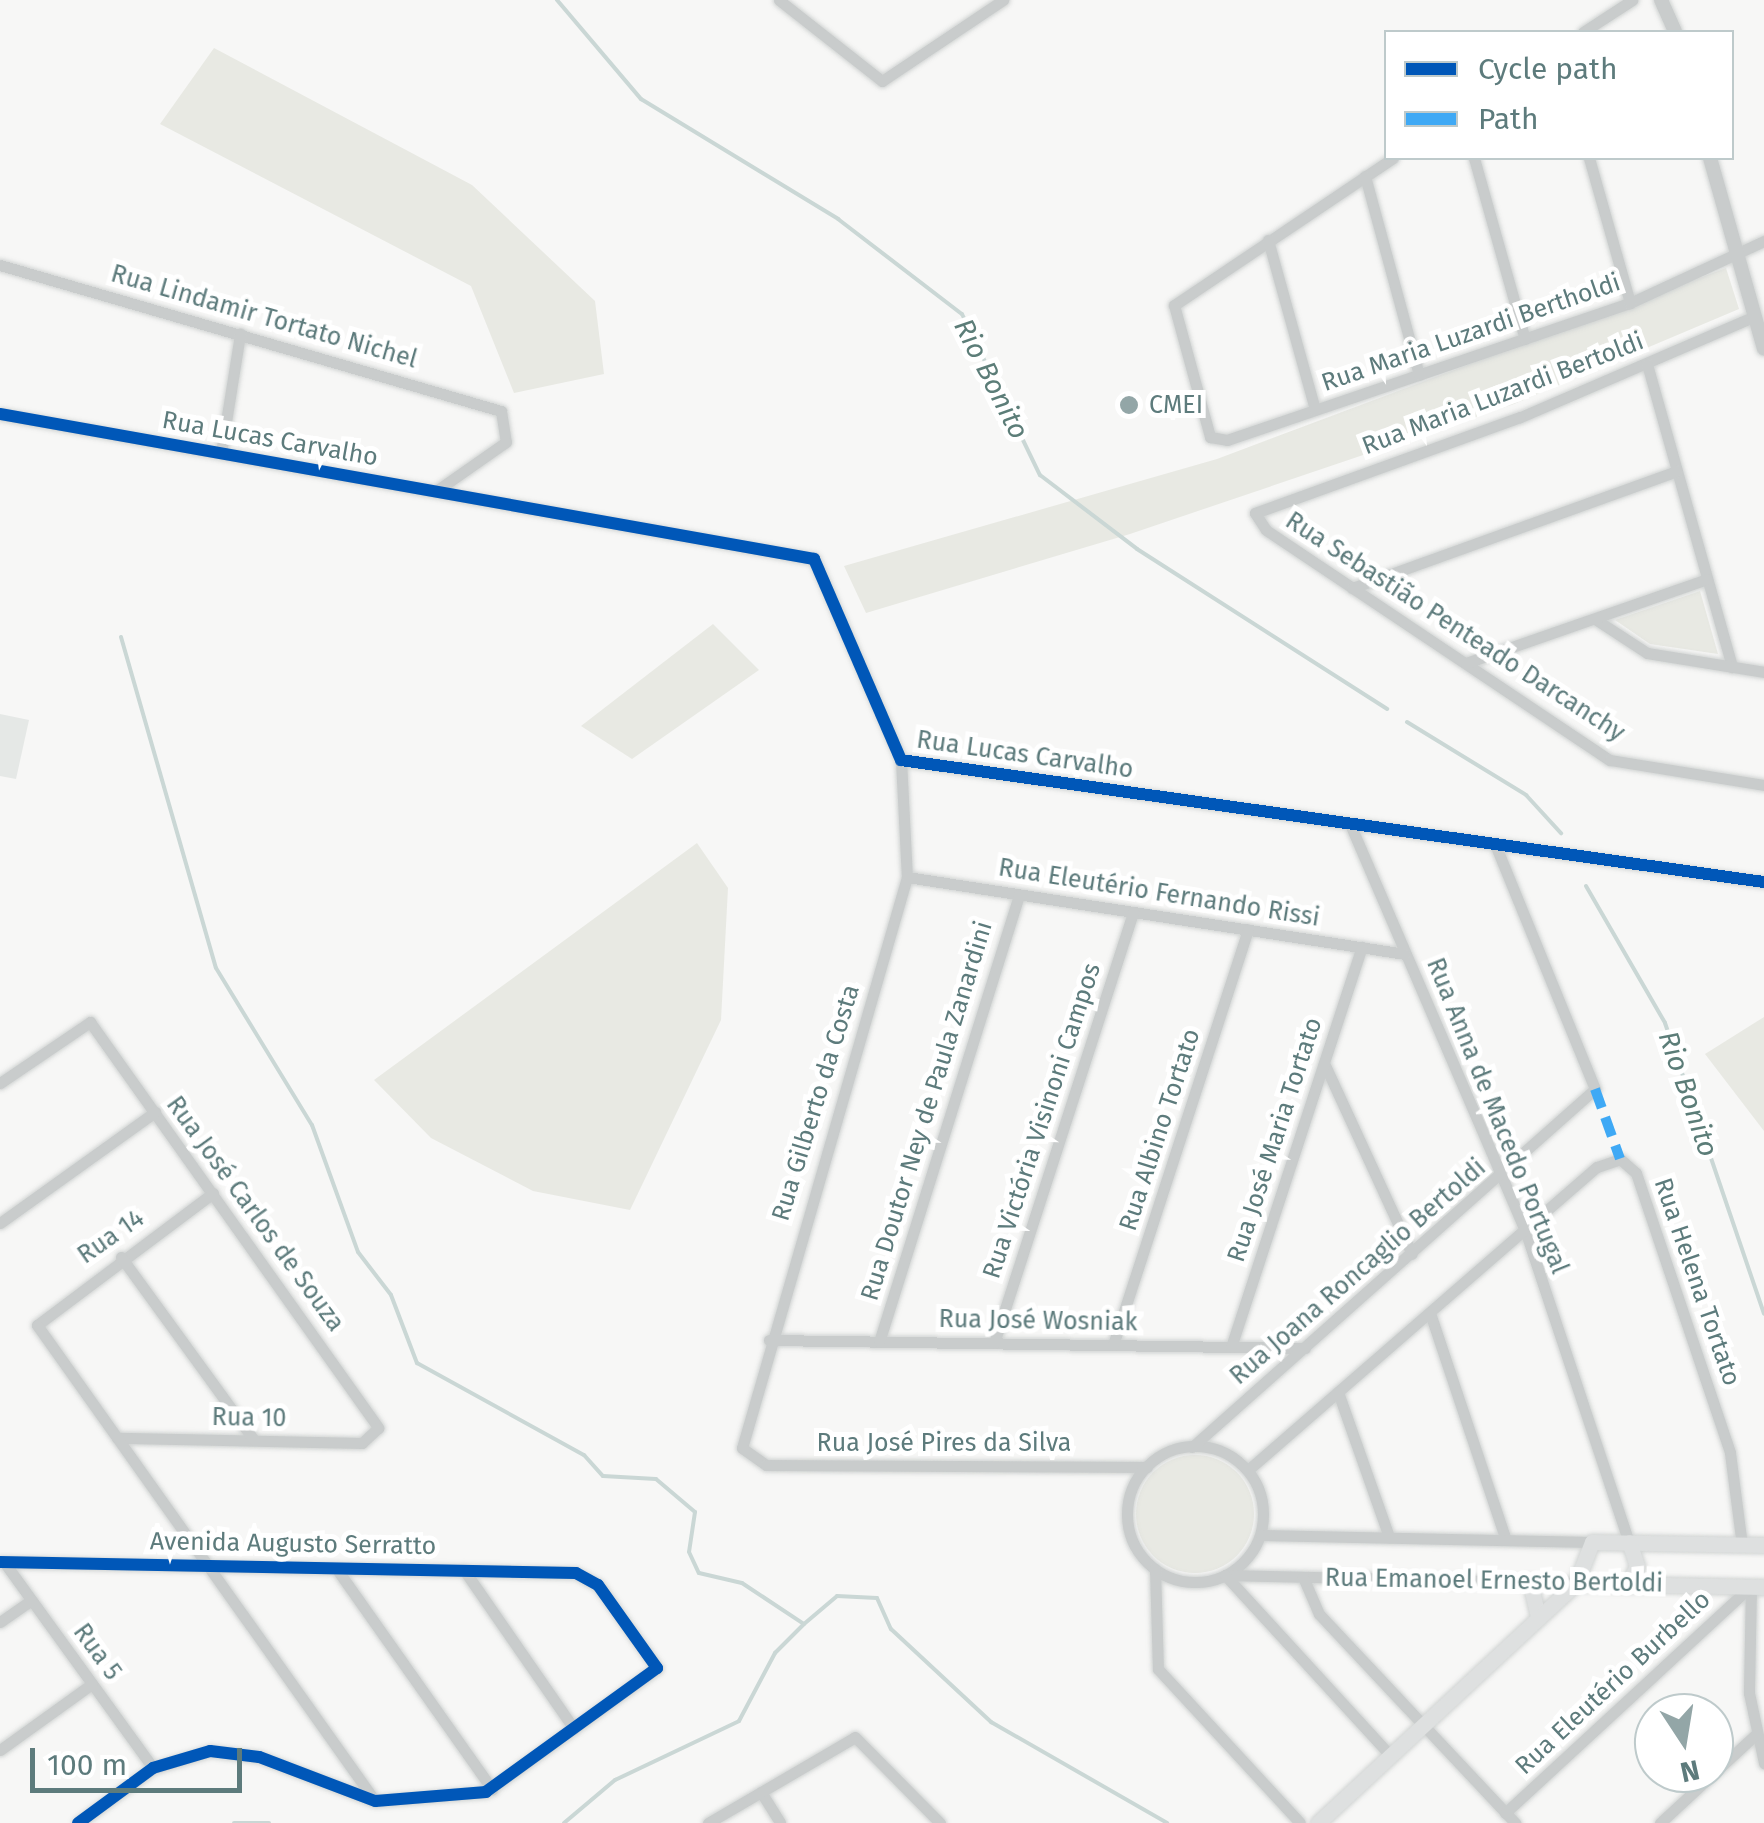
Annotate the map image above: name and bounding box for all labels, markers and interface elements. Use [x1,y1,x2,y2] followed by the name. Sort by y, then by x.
[1384,30,1734,160] legend
[1478,51,1617,87] text: Cycle path
[1478,101,1539,137] text: Path
[107,259,421,375] street label: Rua Lindamir Tortato Nichel
[1318,268,1624,398] street label: Rua Maria Luzardi Bertholdi
[946,313,1036,445] water label: Rio Bonito
[1358,326,1648,462] street label: Rua Maria Luzardi Bertoldi
[1149,390,1203,420] place label: CMEI
[1118,394,1140,416] marker: CMEI
[160,405,380,473] street label: Rua Lucas Carvalho
[1280,506,1630,748] street label: Rua Sebastião Penteado Darcanchy
[915,725,1135,785] street label: Rua Lucas Carvalho
[996,853,1322,933] street label: Rua Eleutério Fernando Rissi
[855,918,999,1304] street label: Rua Doutor Ney de Paula Zanardini
[1420,954,1574,1278] street label: Rua Anna de Macedo Portugal
[977,959,1107,1283] street label: Rua Victória Visinoni Campos
[766,981,866,1225] street label: Rua Gilberto da Costa
[1221,1014,1329,1266] street label: Rua José Maria Tortato
[1113,1025,1207,1235] street label: Rua Albino Tortato
[1651,1027,1725,1161] water label: Rio Bonito
[160,1091,350,1337] street label: Rua José Carlos de Souza
[1224,1153,1492,1391] street label: Rua Joana Roncaglio Bertoldi
[1647,1174,1747,1390] street label: Rua Helena Tortato
[72,1203,150,1271] street label: Rua 14
[938,1304,1138,1338] street label: Rua José Wosniak
[211,1402,287,1434] street label: Rua 10
[817,1428,1071,1458] street label: Rua José Pires da Silva
[150,1527,436,1561] street label: Avenida Augusto Serratto
[1325,1563,1663,1599] street label: Rua Emanoel Ernesto Bertoldi
[1509,1585,1717,1781] street label: Rua Eleutério Burbello
[67,1618,127,1686] street label: Rua 5
[1634,1693,1734,1793] north arrow
[35,1728,248,1790] scale bar
[47,1747,127,1783] text: 100 m
[1677,1753,1702,1789] text: N

